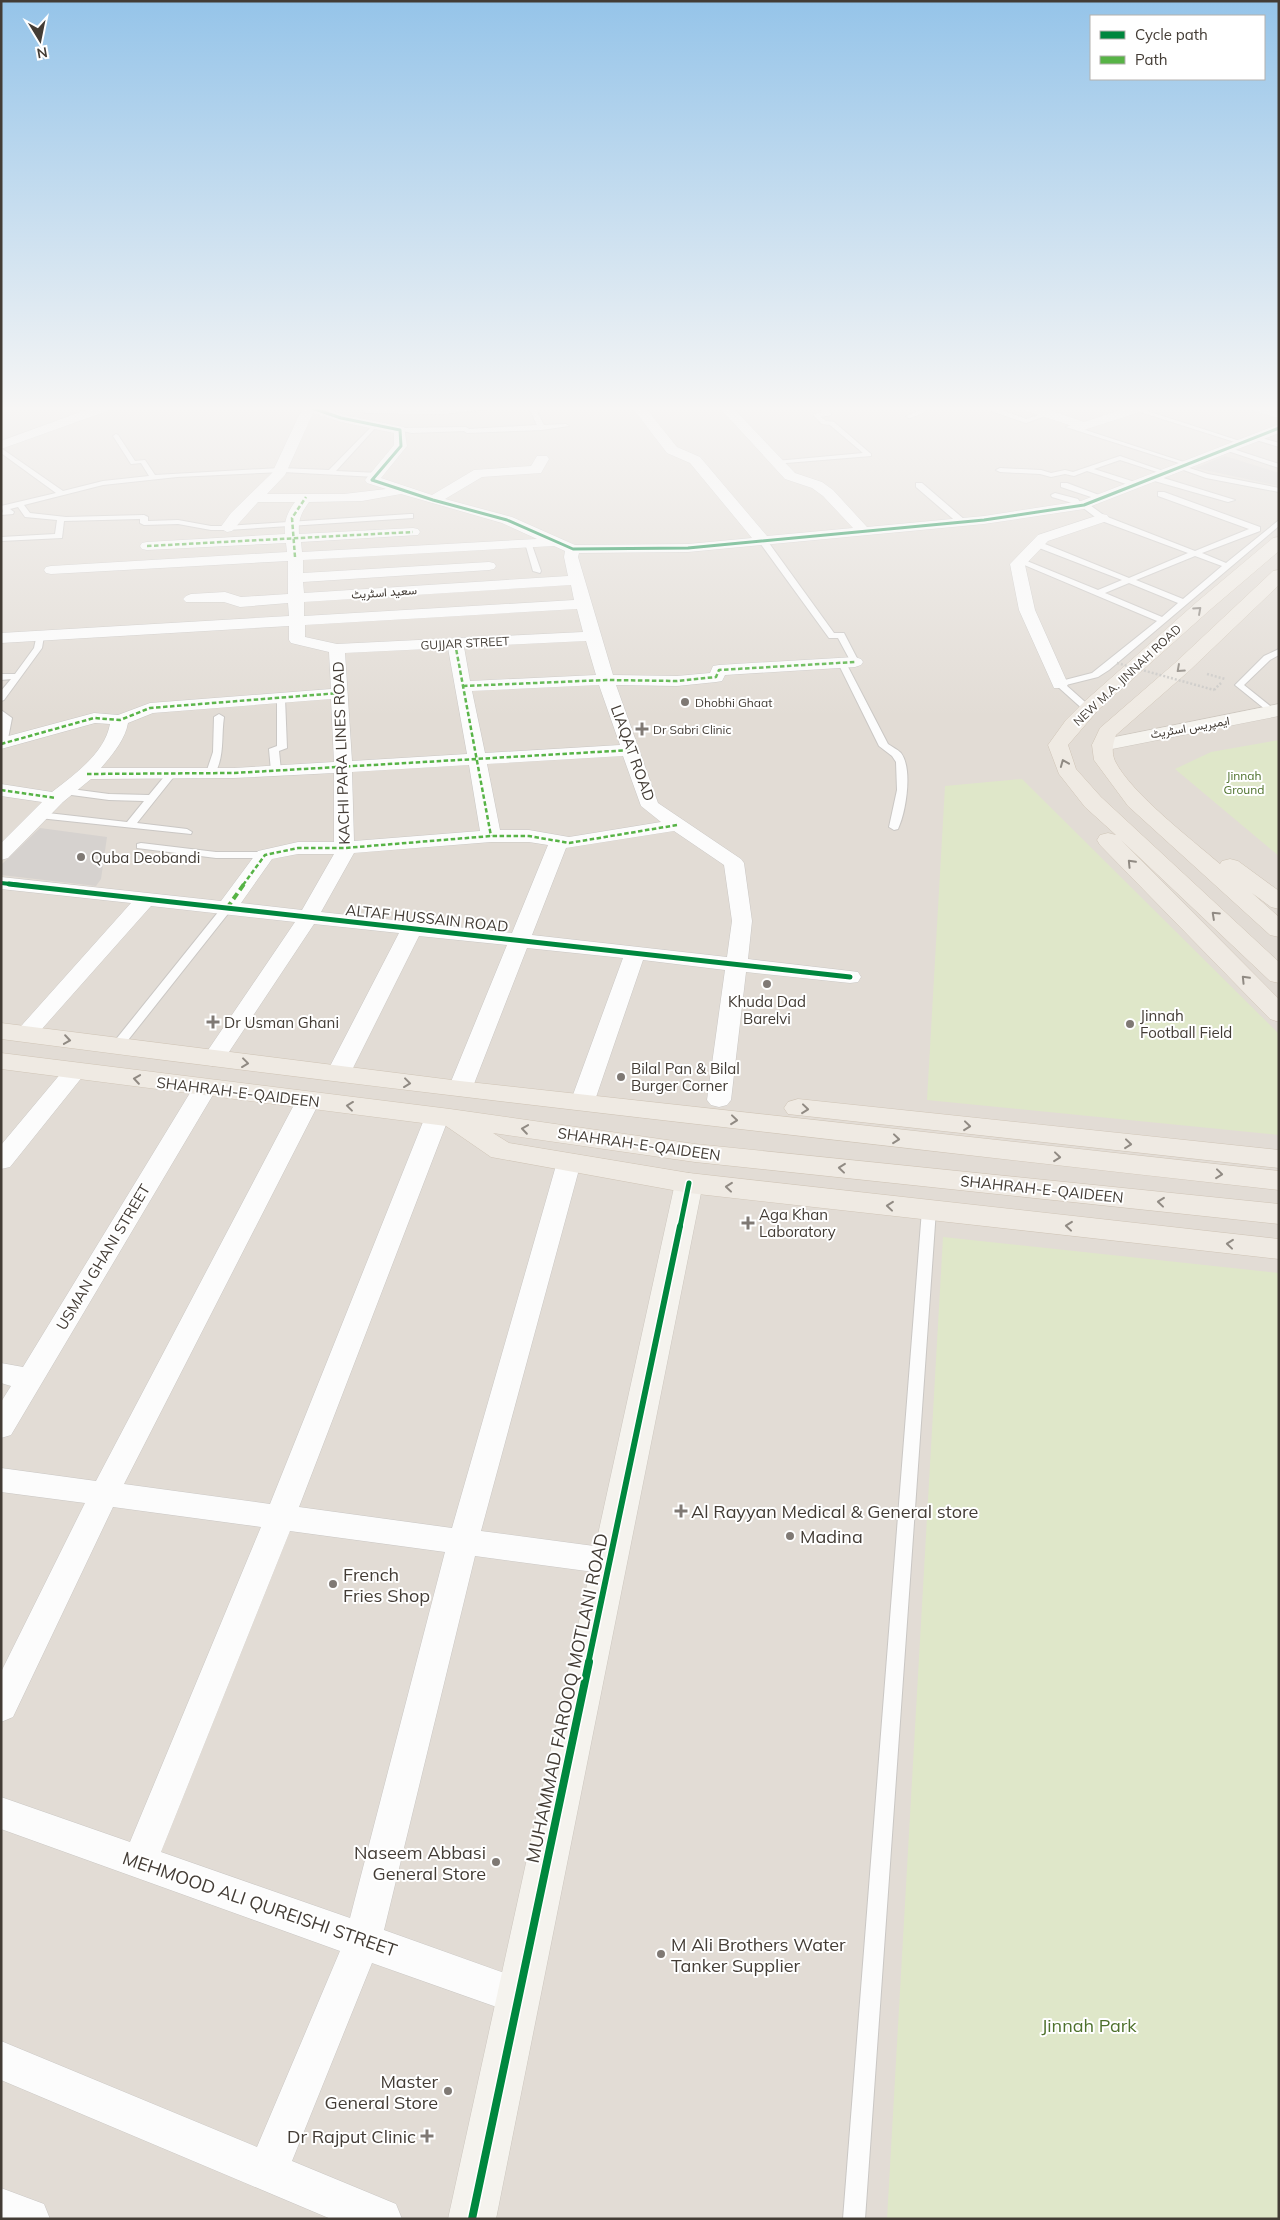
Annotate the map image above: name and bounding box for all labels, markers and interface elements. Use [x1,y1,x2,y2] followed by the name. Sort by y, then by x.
[15,15,65,65] north arrow
[1090,15,1265,80] legend
[1135,25,1208,44] text: Cycle path
[35,43,49,63] text: N
[1135,50,1167,69] text: Path
[351,582,418,603] street label: سعید اسٹریٹ
[1193,607,1202,616] one-way arrow
[1070,621,1184,729] street label: NEW M.A. JINNAH ROAD
[420,633,511,653] street label: GUJJAR STREET
[328,661,354,845] street label: KACHI PARA LINES ROAD
[1176,663,1185,672] one-way arrow
[695,695,772,710] place label: Dhobhi Ghaat
[679,696,691,708] marker: Dhobhi Ghaat
[607,702,659,804] street label: LIAQAT ROAD
[1149,713,1231,742] street label: ایمپریس اسٹریٹ
[635,722,649,736] marker: Dr Sabri Clinic
[653,722,731,737] place label: Dr Sabri Clinic
[1060,759,1070,768] one-way arrow
[1223,768,1265,797] park label: Jinnah Ground
[91,848,200,867] place label: Quba Deobandi
[75,851,87,863] marker: Quba Deobandi
[1128,860,1137,869] one-way arrow
[345,900,509,936] street label: ALTAF HUSSAIN ROAD
[1211,912,1220,921] one-way arrow
[1242,976,1251,985] one-way arrow
[761,978,773,990] marker: Khuda Dad Barelvi
[728,992,806,1028] place label: Khuda Dad Barelvi
[1140,1006,1232,1042] place label: Jinnah Football Field
[224,1013,339,1032] place label: Dr Usman Ghani
[206,1015,220,1029] marker: Dr Usman Ghani
[1124,1018,1136,1030] marker: Jinnah Football Field
[63,1034,71,1044] one-way arrow
[242,1057,250,1068] one-way arrow
[631,1059,740,1095] place label: Bilal Pan & Bilal Burger Corner
[615,1071,627,1083] marker: Bilal Pan & Bilal Burger Corner
[155,1073,321,1111] street label: SHAHRAH-E-QAIDEEN
[132,1074,140,1085] one-way arrow
[403,1077,411,1088] one-way arrow
[346,1101,354,1112] one-way arrow
[801,1103,809,1114] one-way arrow
[731,1114,739,1125] one-way arrow
[963,1120,971,1131] one-way arrow
[556,1123,722,1165] street label: SHAHRAH-E-QAIDEEN
[521,1124,529,1135] one-way arrow
[892,1133,900,1144] one-way arrow
[1124,1138,1132,1149] one-way arrow
[1054,1151,1062,1162] one-way arrow
[838,1163,846,1174] one-way arrow
[1215,1169,1223,1180] one-way arrow
[959,1171,1125,1207] street label: SHAHRAH-E-QAIDEEN
[52,1181,154,1333] street label: USMAN GHANI STREET
[724,1182,732,1193] one-way arrow
[1156,1197,1164,1208] one-way arrow
[886,1200,894,1211] one-way arrow
[759,1205,836,1241] place label: Aga Khan Laboratory
[741,1216,755,1230] marker: Aga Khan Laboratory
[1065,1221,1073,1232] one-way arrow
[1226,1239,1234,1250] one-way arrow
[691,1500,978,1523] place label: Al Rayyan Medical & General store
[675,1505,687,1517] marker: Al Rayyan Medical & General store
[800,1525,863,1548] place label: Madina
[784,1530,796,1542] marker: Madina
[521,1531,613,1865] street label: MUHAMMAD FAROOQ MOTLANI ROAD
[343,1563,430,1607] place label: French Fries Shop
[327,1578,339,1590] marker: French Fries Shop
[354,1841,486,1885] place label: Naseem Abbasi General Store
[120,1846,400,1962] street label: MEHMOOD ALI QUREISHI STREET
[490,1856,502,1868] marker: Naseem Abbasi General Store
[671,1933,846,1977] place label: M Ali Brothers Water Tanker Supplier
[655,1948,667,1960] marker: M Ali Brothers Water Tanker Supplier
[1041,2014,1137,2037] park label: Jinnah Park
[325,2070,438,2114] place label: Master General Store
[442,2085,454,2097] marker: Master General Store
[287,2125,416,2148] place label: Dr Rajput Clinic
[420,2129,434,2143] marker: Dr Rajput Clinic

